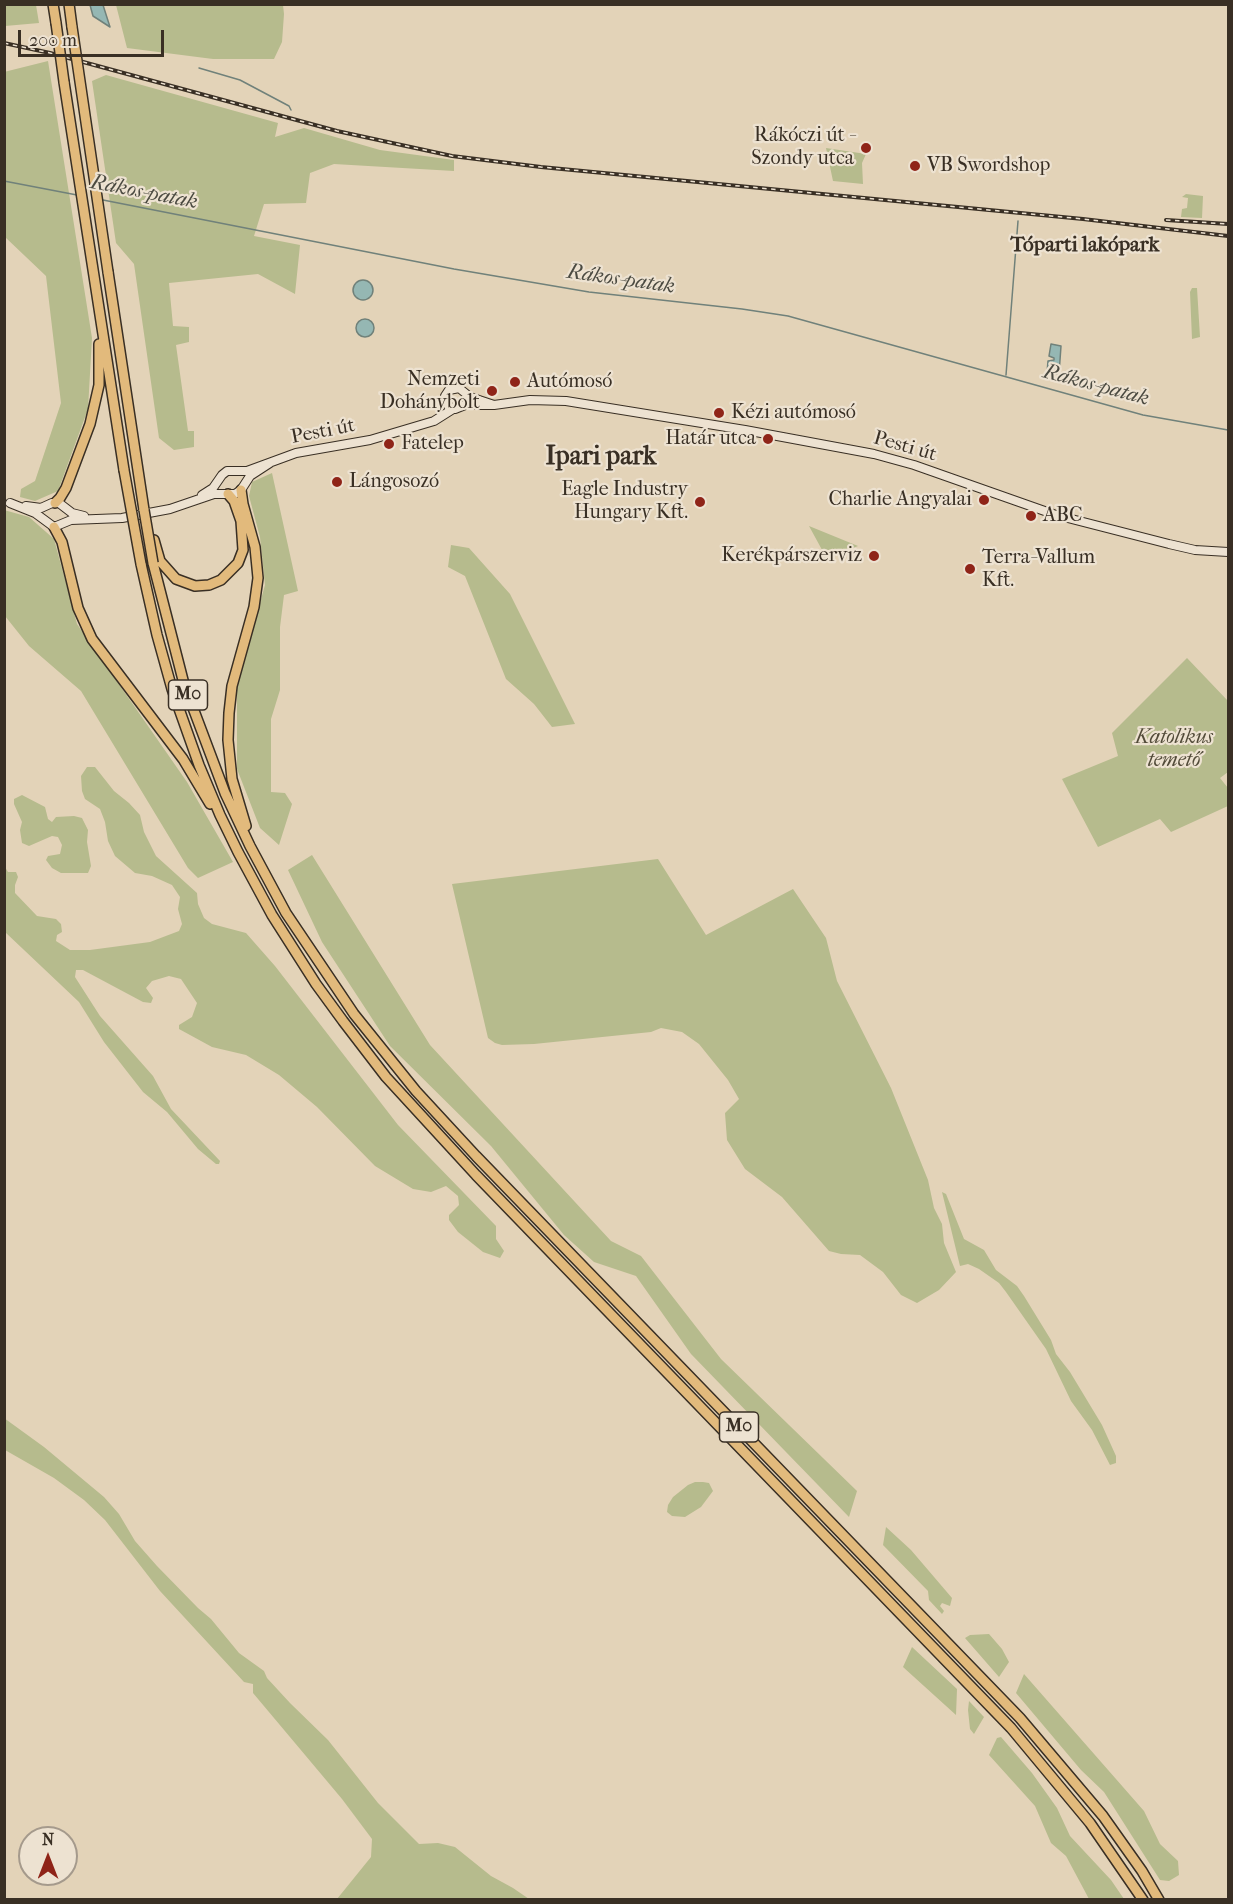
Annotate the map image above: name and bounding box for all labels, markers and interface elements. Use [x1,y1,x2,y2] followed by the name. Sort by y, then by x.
[21,18,166,56] scale bar
[29,30,77,51] text: 200 m
[751,124,854,171] place label: Rákóczi út - Szondy utca
[859,141,873,155] marker: Rákóczi út - Szondy utca
[927,154,1050,178] place label: VB Swordshop
[908,159,922,173] marker: VB Swordshop
[88,170,200,216] water label: Rákos-patak
[1011,233,1159,259] district label: Tóparti lakópark
[566,260,676,300] water label: Rákos-patak
[1040,360,1152,412] water label: Rákos-patak
[380,368,480,415] place label: Nemzeti Dohánybolt
[527,370,612,394] place label: Autómosó
[508,375,522,389] marker: Autómosó
[485,384,499,398] marker: Nemzeti Dohánybolt
[731,401,856,425] place label: Kézi autómosó
[712,406,726,420] marker: Kézi autómosó
[289,414,357,450] street label: Pesti út
[665,427,756,451] place label: Határ utca
[871,427,939,467] street label: Pesti út
[401,432,464,456] place label: Fatelep
[761,432,775,446] marker: Határ utca
[382,437,396,451] marker: Fatelep
[546,442,656,474] district label: Ipari park
[349,470,439,494] place label: Lángosozó
[330,475,344,489] marker: Lángosozó
[561,478,688,525] place label: Eagle Industry Hungary Kft.
[828,488,972,512] place label: Charlie Angyalai
[977,493,991,507] marker: Charlie Angyalai
[693,495,707,509] marker: Eagle Industry Hungary Kft.
[1043,504,1082,528] place label: ABC
[1024,509,1038,523] marker: ABC
[721,544,862,568] place label: Kerékpárszerviz
[982,546,1095,593] place label: Terra-Vallum Kft.
[867,549,881,563] marker: Kerékpárszerviz
[963,562,977,576] marker: Terra-Vallum Kft.
[168,680,207,710] road number: M0
[1135,726,1213,773] park label: Katolikus temető
[720,1412,758,1442] road number: M0
[18,1826,78,1886] north arrow
[42,1830,54,1849] text: N

